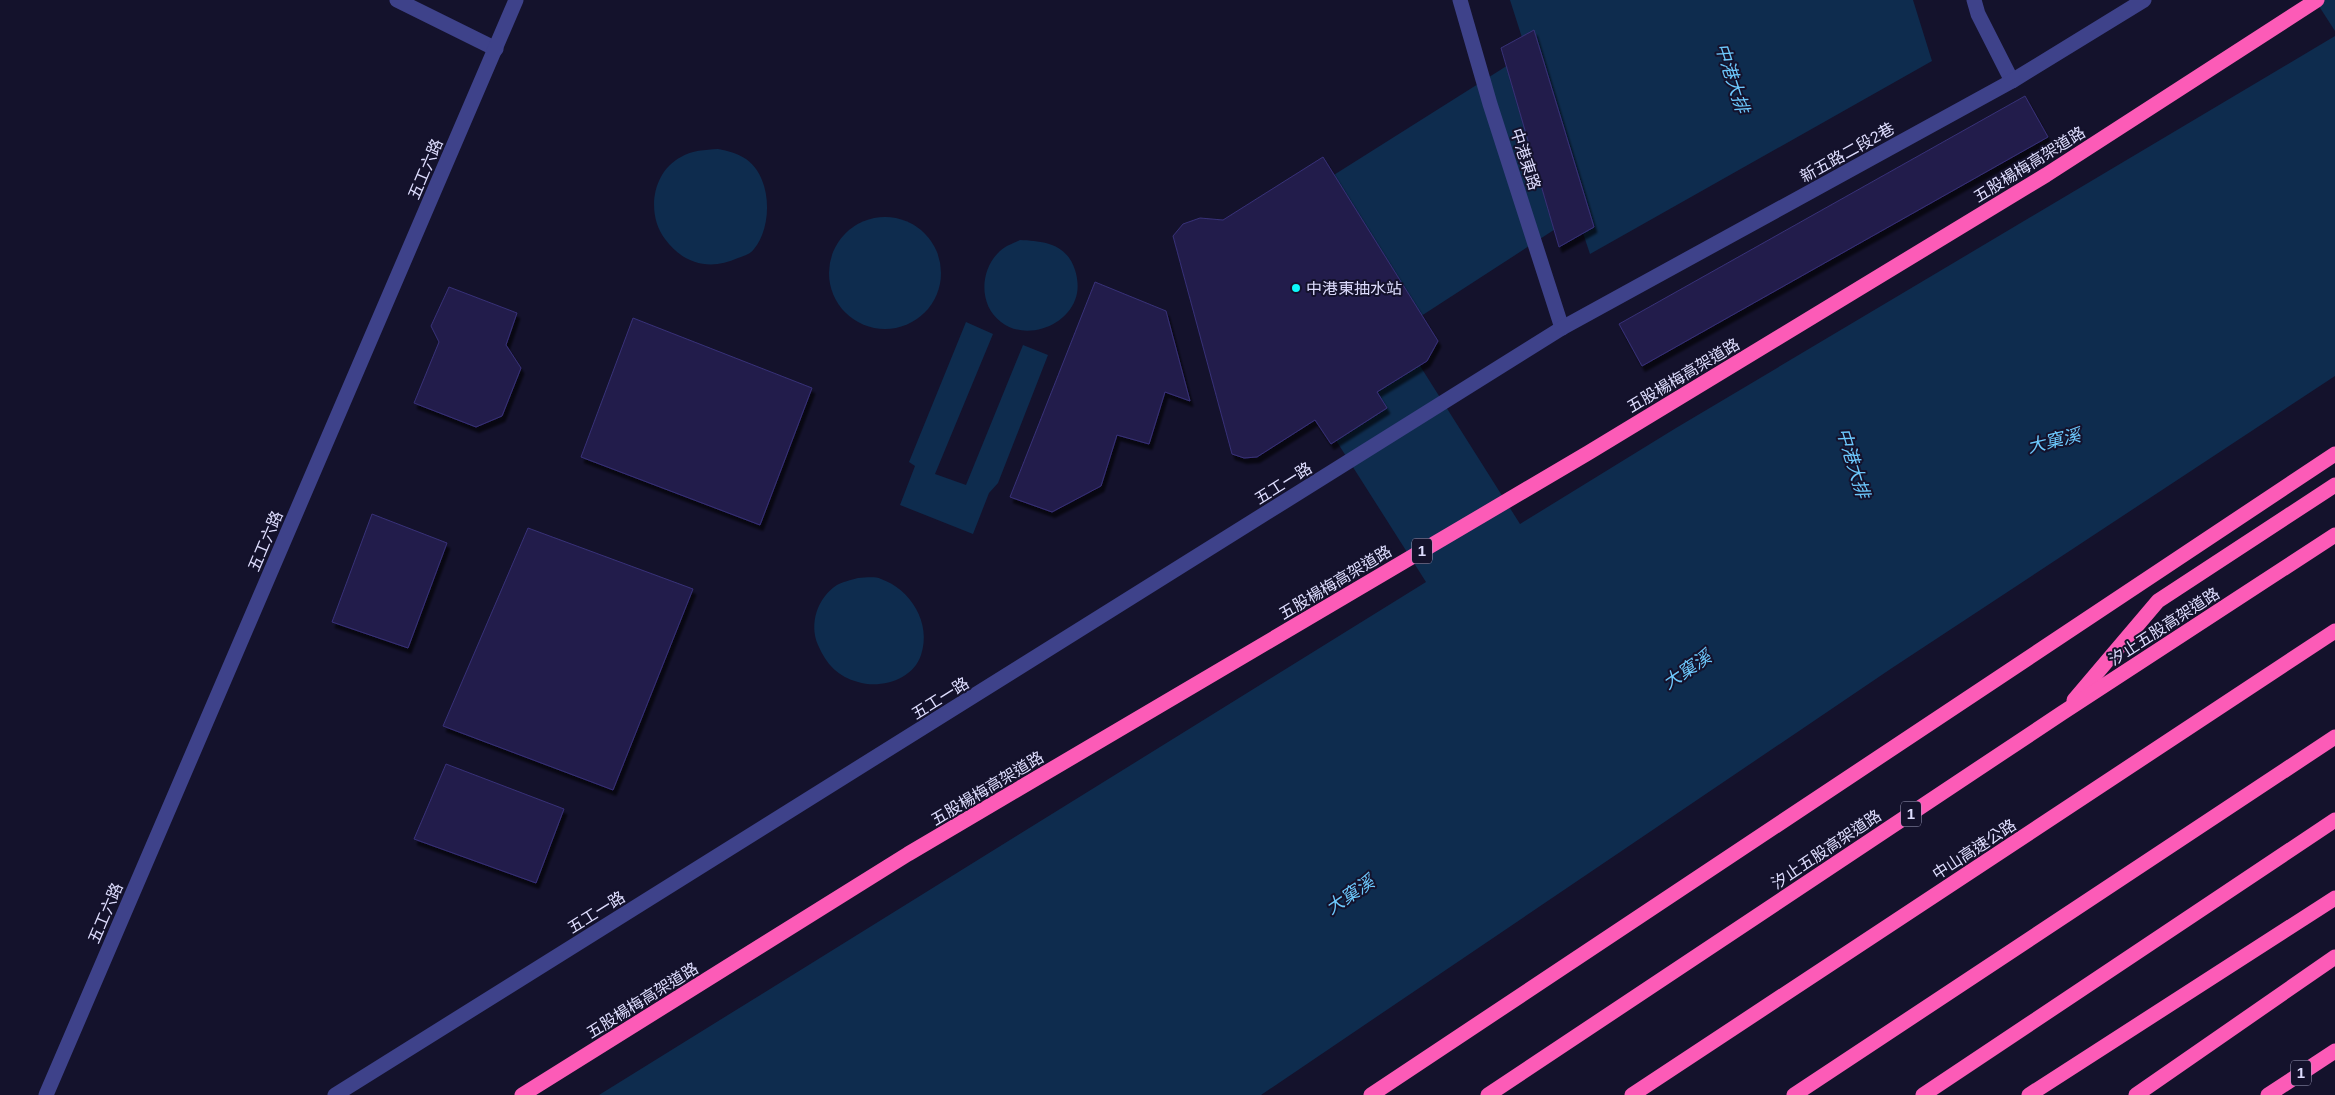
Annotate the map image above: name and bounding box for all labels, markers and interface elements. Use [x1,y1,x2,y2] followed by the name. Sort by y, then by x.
[1711,41,1753,117] water label: 中港大排
[1797,120,1897,185] street label: 新五路二段2巷
[1970,123,2088,206] street label: 五股楊梅高架道路
[1508,126,1543,192] street label: 中港東路
[405,136,446,202] street label: 五工六路
[1306,280,1402,297] place label: 中港東抽水站
[1290,282,1302,294] marker: 中港東抽水站
[1624,335,1743,416] street label: 五股楊梅高架道路
[2025,425,2085,457] water label: 大窠溪
[1833,426,1874,502] water label: 中港大排
[1252,459,1315,508] street label: 五工一路
[245,508,286,574] street label: 五工六路
[1412,538,1432,564] road number: 1
[1276,542,1395,623] street label: 五股楊梅高架道路
[2106,584,2223,668] street label: 汐止五股高架道路
[1659,645,1717,693] water label: 大窠溪
[909,674,972,723] street label: 五工一路
[928,748,1047,829] street label: 五股楊梅高架道路
[1901,802,1921,826] road number: 1
[1768,807,1884,892] street label: 汐止五股高架道路
[1929,816,2019,883] street label: 中山高速公路
[1322,870,1380,918] water label: 大窠溪
[85,880,126,946] street label: 五工六路
[565,888,628,937] street label: 五工一路
[583,959,701,1042] street label: 五股楊梅高架道路
[2291,1060,2311,1086] road number: 1

